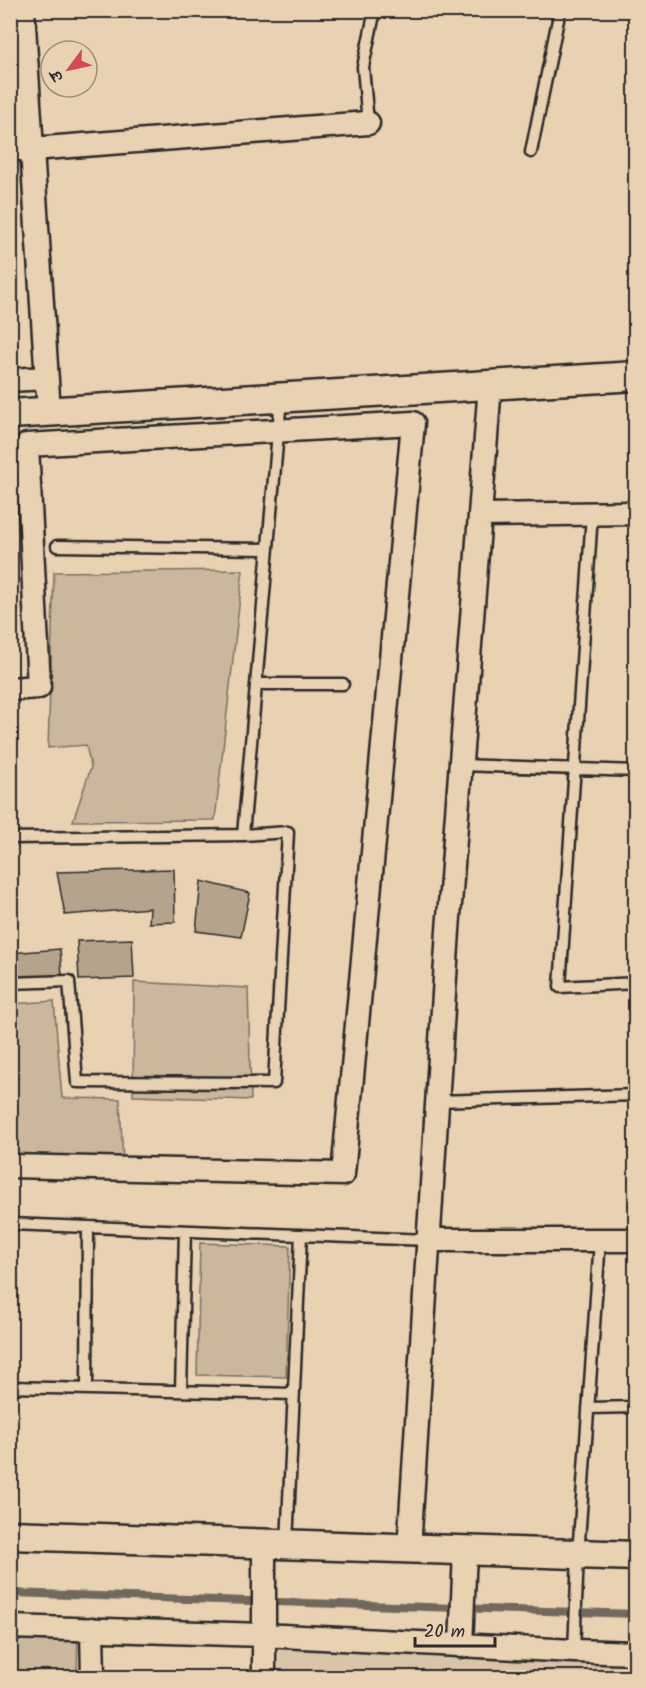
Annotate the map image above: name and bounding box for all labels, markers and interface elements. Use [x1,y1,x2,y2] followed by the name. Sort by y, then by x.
[39,39,99,99] north arrow
[43,63,71,87] text: उ
[415,1610,494,1648] scale bar
[424,1618,465,1647] text: 20 m

